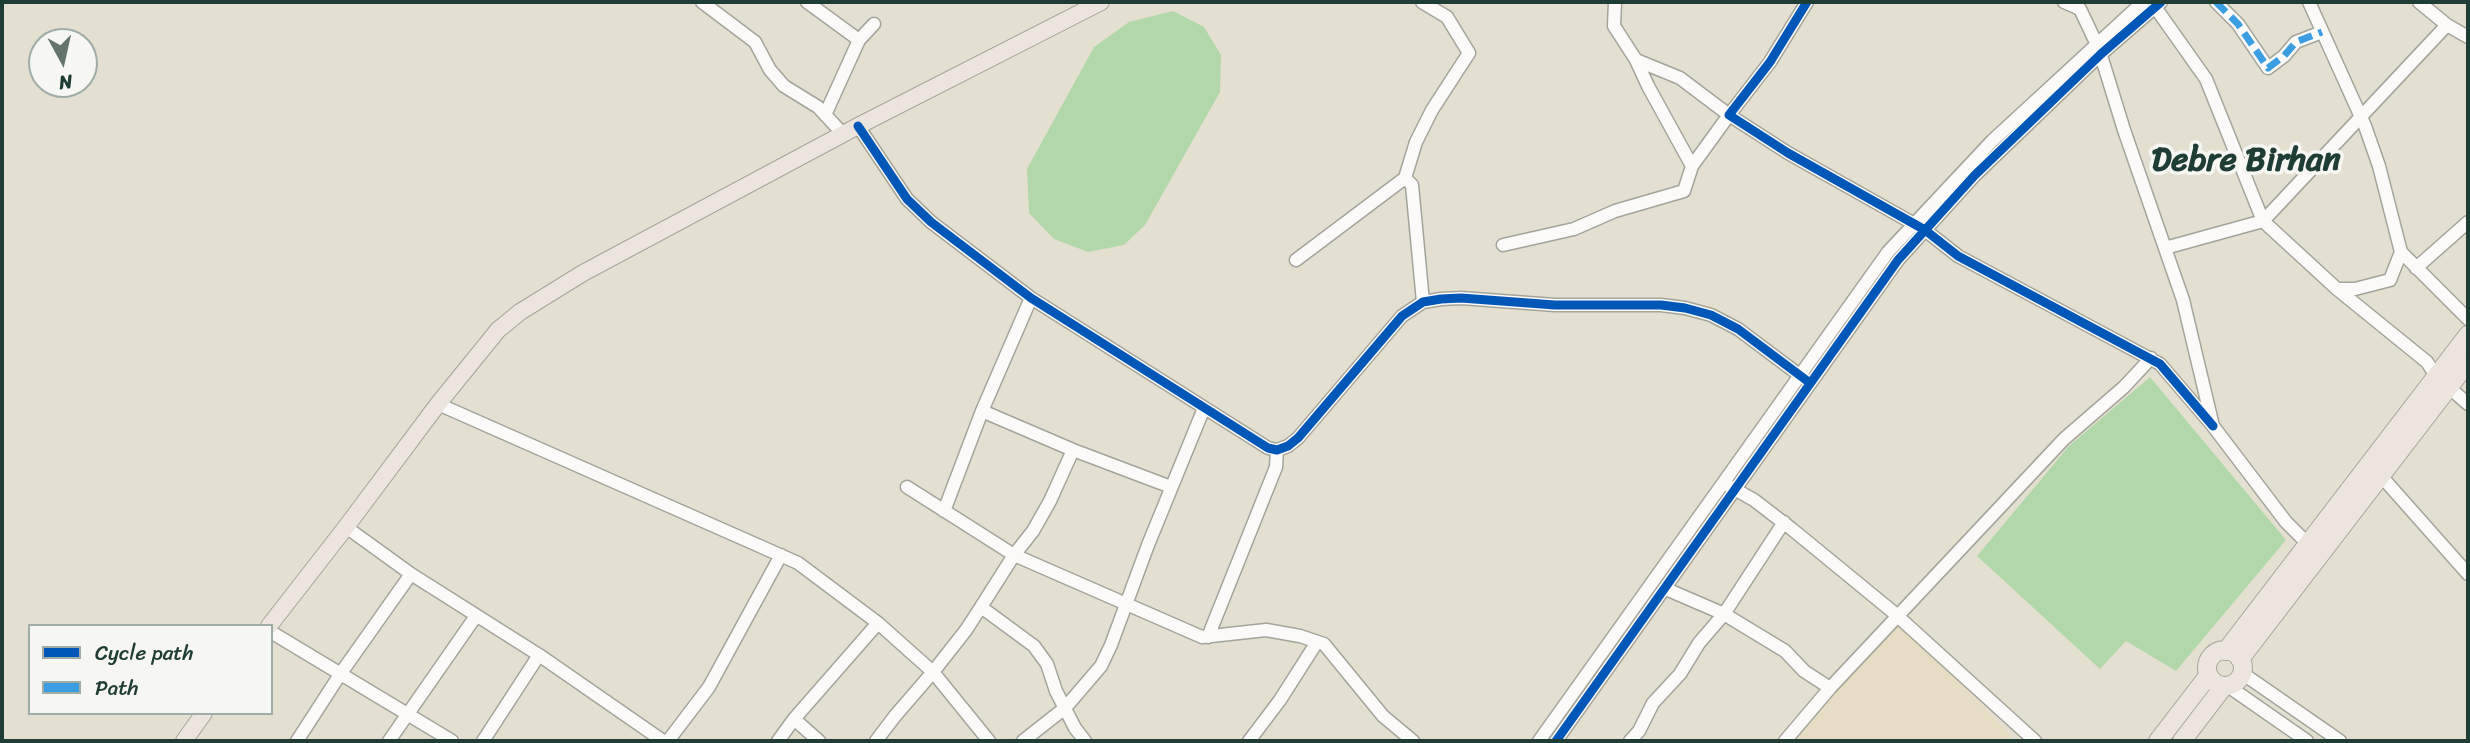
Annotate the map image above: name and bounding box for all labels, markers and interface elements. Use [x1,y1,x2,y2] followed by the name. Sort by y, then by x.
[28,28,98,98] north arrow
[57,65,75,100] text: N
[2151,142,2341,182] district label: Debre Birhan
[28,624,273,715] legend
[95,634,194,672] text: Cycle path
[95,669,138,707] text: Path

